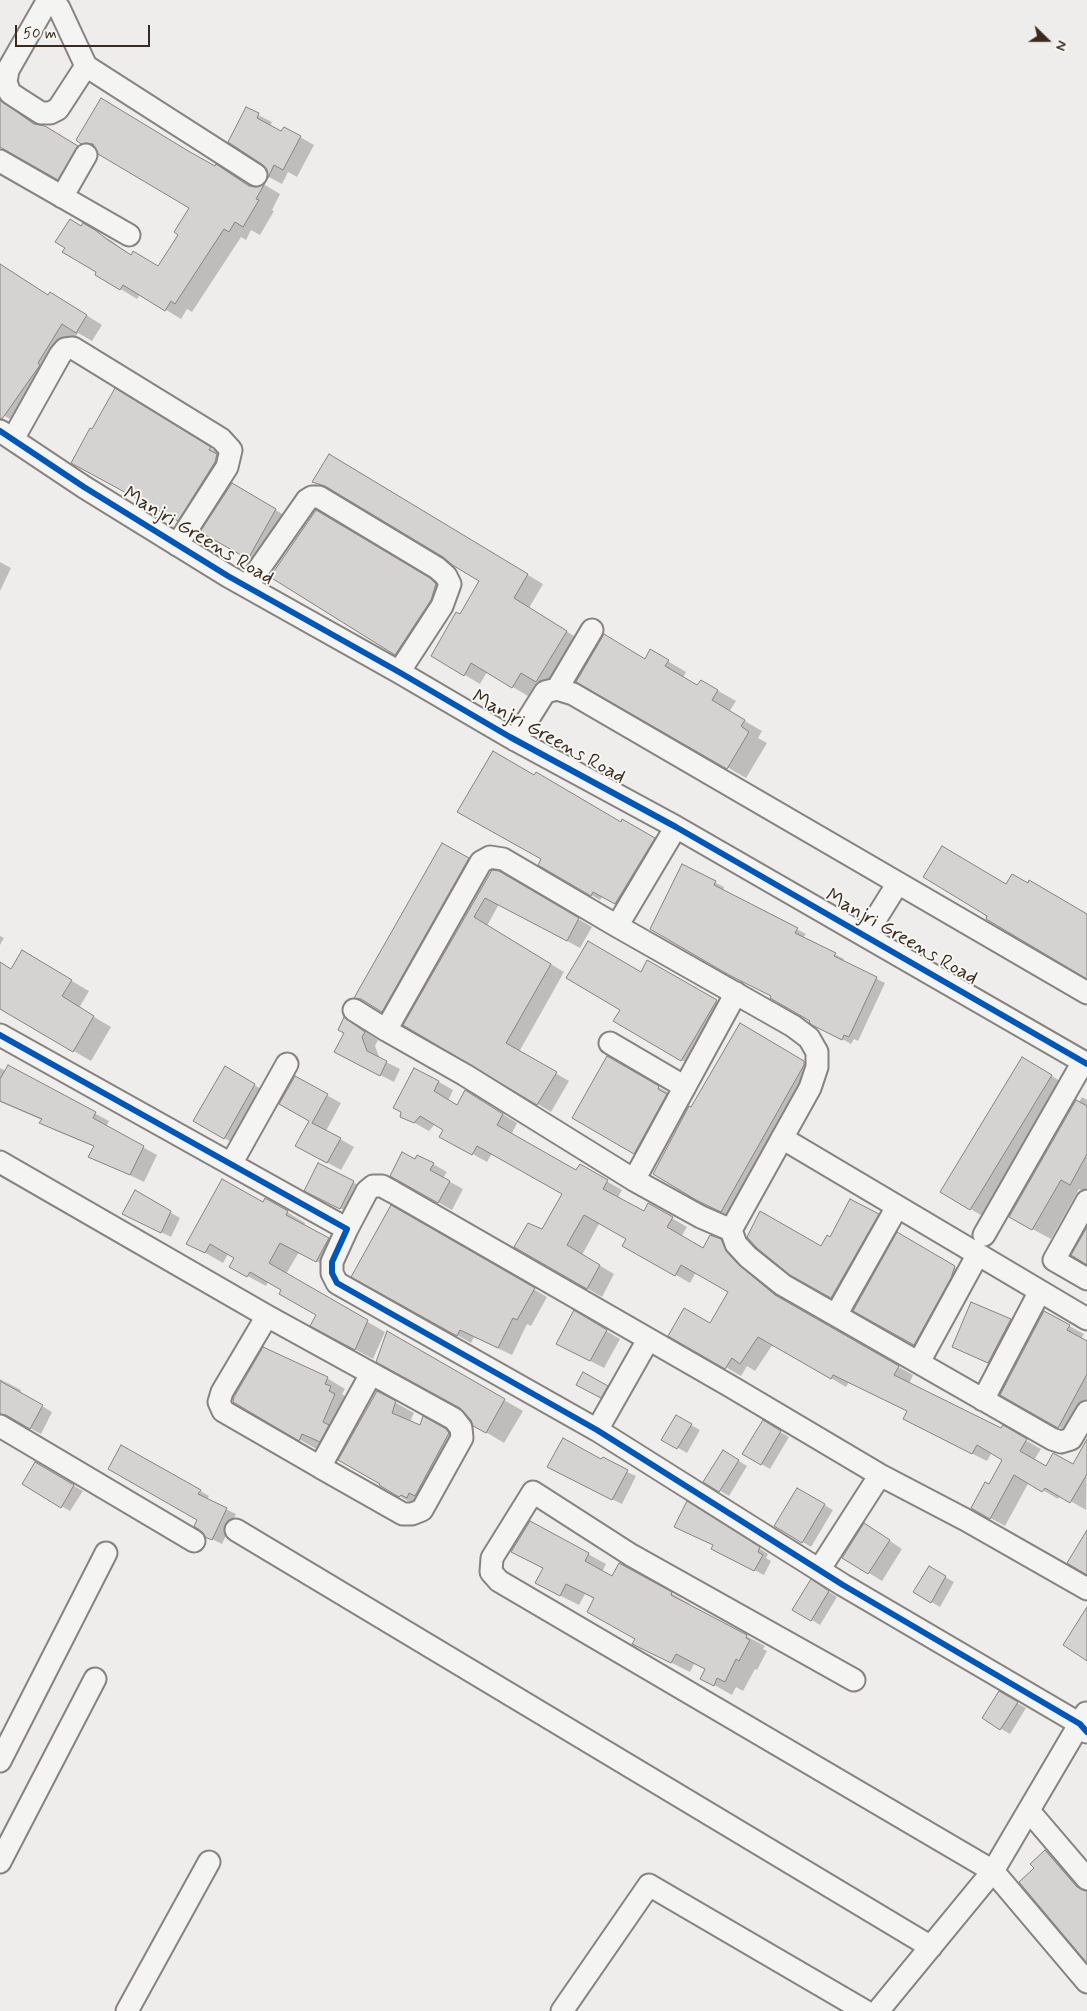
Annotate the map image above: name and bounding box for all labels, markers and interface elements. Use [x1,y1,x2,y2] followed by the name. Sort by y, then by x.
[18,15,152,47] scale bar
[1022,15,1072,65] north arrow
[23,24,57,44] text: 50 m
[1051,38,1071,53] text: N
[118,483,278,591] street label: Manjri Greens Road
[467,686,629,790] street label: Manjri Greens Road
[821,885,981,991] street label: Manjri Greens Road

